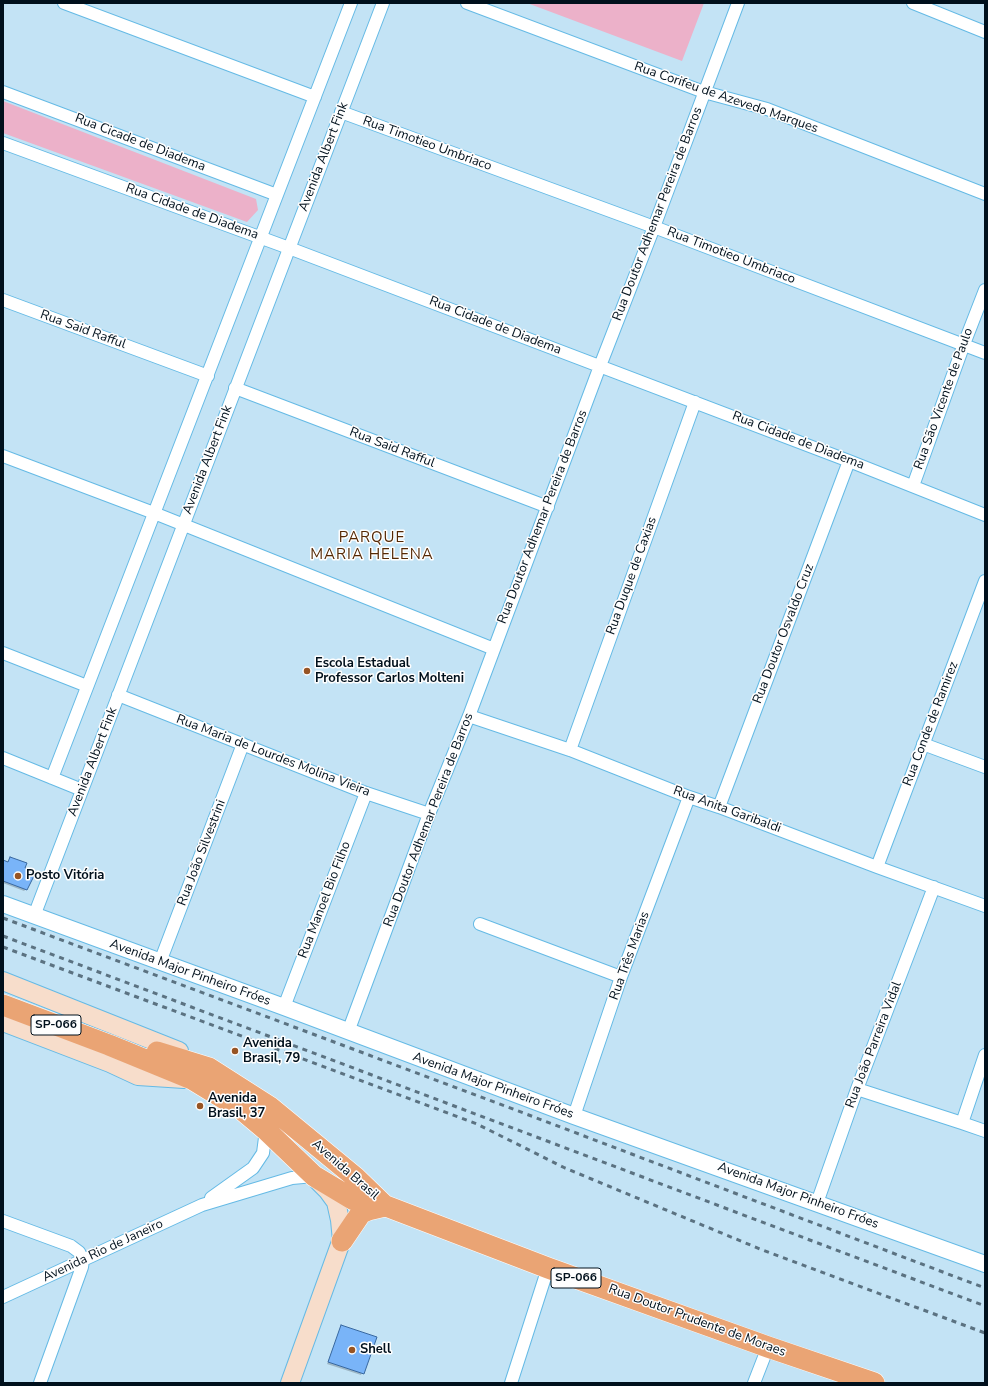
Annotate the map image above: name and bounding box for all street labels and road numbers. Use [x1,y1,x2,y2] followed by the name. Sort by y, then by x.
[632,59,820,137] street label: Rua Corifeu de Azevedo Marques
[296,100,352,214] street label: Avenida Albert Fink
[610,105,706,323] street label: Rua Doutor Adhemar Pereira de Barros
[73,111,207,175] street label: Rua Cicade de Diadema
[360,113,494,175] street label: Rua Timotieo Umbriaco
[123,181,261,243] street label: Rua Cidade de Diadema
[665,224,797,288] street label: Rua Timotieo Umbriaco
[427,294,563,358] street label: Rua Cidade de Diadema
[38,307,128,353] street label: Rua Said Rafful
[911,326,977,472] street label: Rua São Vicente de Paulo
[180,403,236,517] street label: Avenida Albert Fink
[495,408,591,626] street label: Rua Doutor Adhemar Pereira de Barros
[730,409,866,473] street label: Rua Cidade de Diadema
[347,425,437,471] street label: Rua Said Rafful
[603,515,661,637] street label: Rua Duque de Caxias
[750,562,818,706] street label: Rua Doutor Osvaldo Cruz
[900,660,962,788] street label: Rua Conde de Ramirez
[65,705,121,819] street label: Avenida Albert Fink
[381,711,477,929] street label: Rua Doutor Adhemar Pereira de Barros
[174,712,372,800] street label: Rua Maria de Lourdes Molina Vieira
[671,783,783,837] street label: Rua Anita Garibaldi
[175,798,229,908] street label: Rua João Silvestrini
[296,839,354,961] street label: Rua Manoel Bio Filho
[607,910,653,1002] street label: Rua Três Marias
[107,937,273,1009] street label: Avenida Major Pinheiro Fróes
[843,980,905,1110] street label: Rua João Parreira Vidal
[31,1015,81,1035] road number: SP-066
[410,1050,576,1122] street label: Avenida Major Pinheiro Fróes
[308,1136,382,1204] street label: Avenida Brasil
[715,1160,881,1232] street label: Avenida Major Pinheiro Fróes
[40,1216,166,1286] street label: Avenida Rio de Janeiro
[551,1268,601,1288] road number: SP-066
[606,1282,788,1360] street label: Rua Doutor Prudente de Moraes

